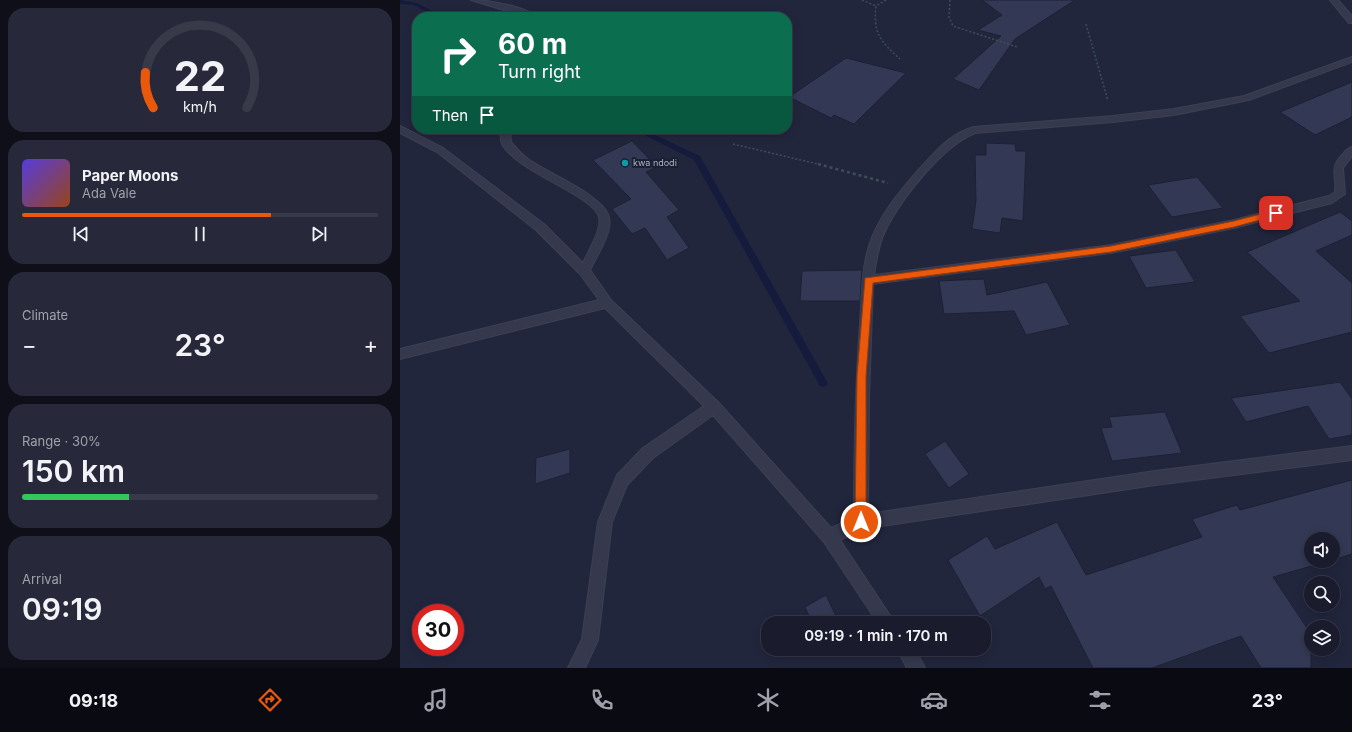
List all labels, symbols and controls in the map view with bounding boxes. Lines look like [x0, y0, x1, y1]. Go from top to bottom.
text: 60 m [498, 27, 567, 61]
icon: right [432, 28, 484, 80]
text: 22 [174, 51, 226, 101]
text: Turn right [498, 61, 581, 82]
text: km/h [183, 98, 217, 115]
icon: arrive [476, 104, 498, 126]
text: Then [432, 106, 468, 125]
place label: kwa ndodi [633, 157, 677, 168]
marker: kwa ndodi [620, 158, 630, 168]
text: Paper Moons [82, 166, 178, 185]
text: Ada Vale [82, 185, 136, 201]
pin [1259, 196, 1293, 230]
icon: arrive [1265, 202, 1287, 224]
icon: previous [70, 223, 92, 245]
icon: pause [189, 223, 211, 245]
icon: next [308, 223, 330, 245]
text: Climate [22, 307, 68, 323]
text: 23° [174, 327, 226, 363]
text: − [22, 332, 37, 358]
text: + [363, 332, 378, 358]
text: Range · 30% [22, 433, 101, 449]
text: 150 km [22, 453, 125, 489]
position arrow [840, 501, 882, 543]
map controls [1304, 532, 1340, 656]
button: sound [1304, 532, 1340, 568]
text: Arrival [22, 571, 62, 587]
button: search [1304, 576, 1340, 612]
text: 09:19 [22, 591, 102, 627]
speed limit sign: 30 [412, 604, 464, 656]
button: layers [1304, 620, 1340, 656]
text: 09:19 · 1 min · 170 m [804, 626, 948, 645]
icon: directions [256, 686, 284, 714]
icon: music [422, 686, 450, 714]
icon: phone [588, 686, 616, 714]
icon: climate [754, 686, 782, 714]
icon: car [920, 686, 948, 714]
icon: filters [1086, 686, 1114, 714]
text: 09:18 [69, 690, 118, 711]
text: 23° [1252, 690, 1283, 711]

